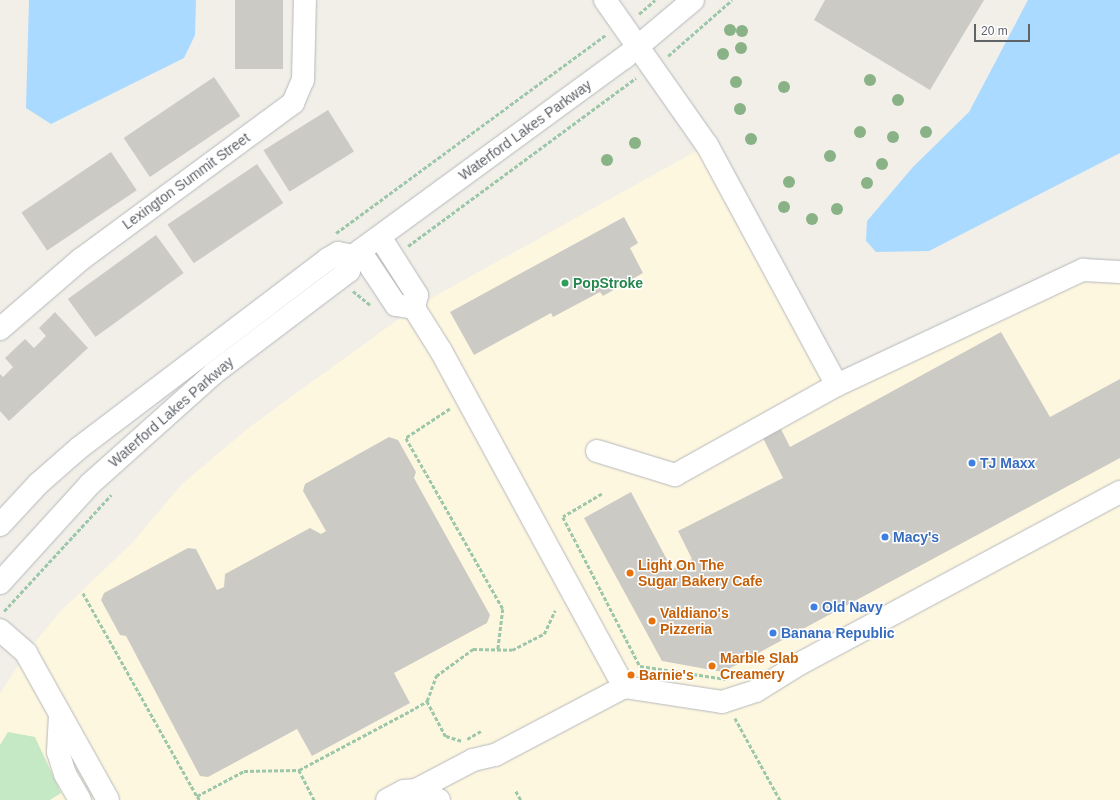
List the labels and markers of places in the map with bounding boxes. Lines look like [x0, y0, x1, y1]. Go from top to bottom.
place label: PopStroke [573, 275, 643, 291]
marker: PopStroke [560, 278, 570, 288]
place label: TJ Maxx [980, 455, 1035, 471]
marker: TJ Maxx [967, 458, 977, 468]
place label: Macy's [893, 529, 939, 545]
marker: Macy's [880, 532, 890, 542]
place label: Light On The Sugar Bakery Cafe [638, 557, 763, 590]
marker: Light On The Sugar Bakery Cafe [625, 568, 635, 578]
place label: Old Navy [822, 599, 883, 615]
marker: Old Navy [809, 602, 819, 612]
place label: Valdiano's Pizzeria [660, 605, 729, 638]
marker: Valdiano's Pizzeria [647, 616, 657, 626]
place label: Banana Republic [781, 625, 895, 641]
marker: Banana Republic [768, 628, 778, 638]
place label: Marble Slab Creamery [720, 650, 799, 682]
marker: Marble Slab Creamery [707, 661, 717, 671]
place label: Barnie's [639, 667, 694, 683]
marker: Barnie's [626, 670, 636, 680]

